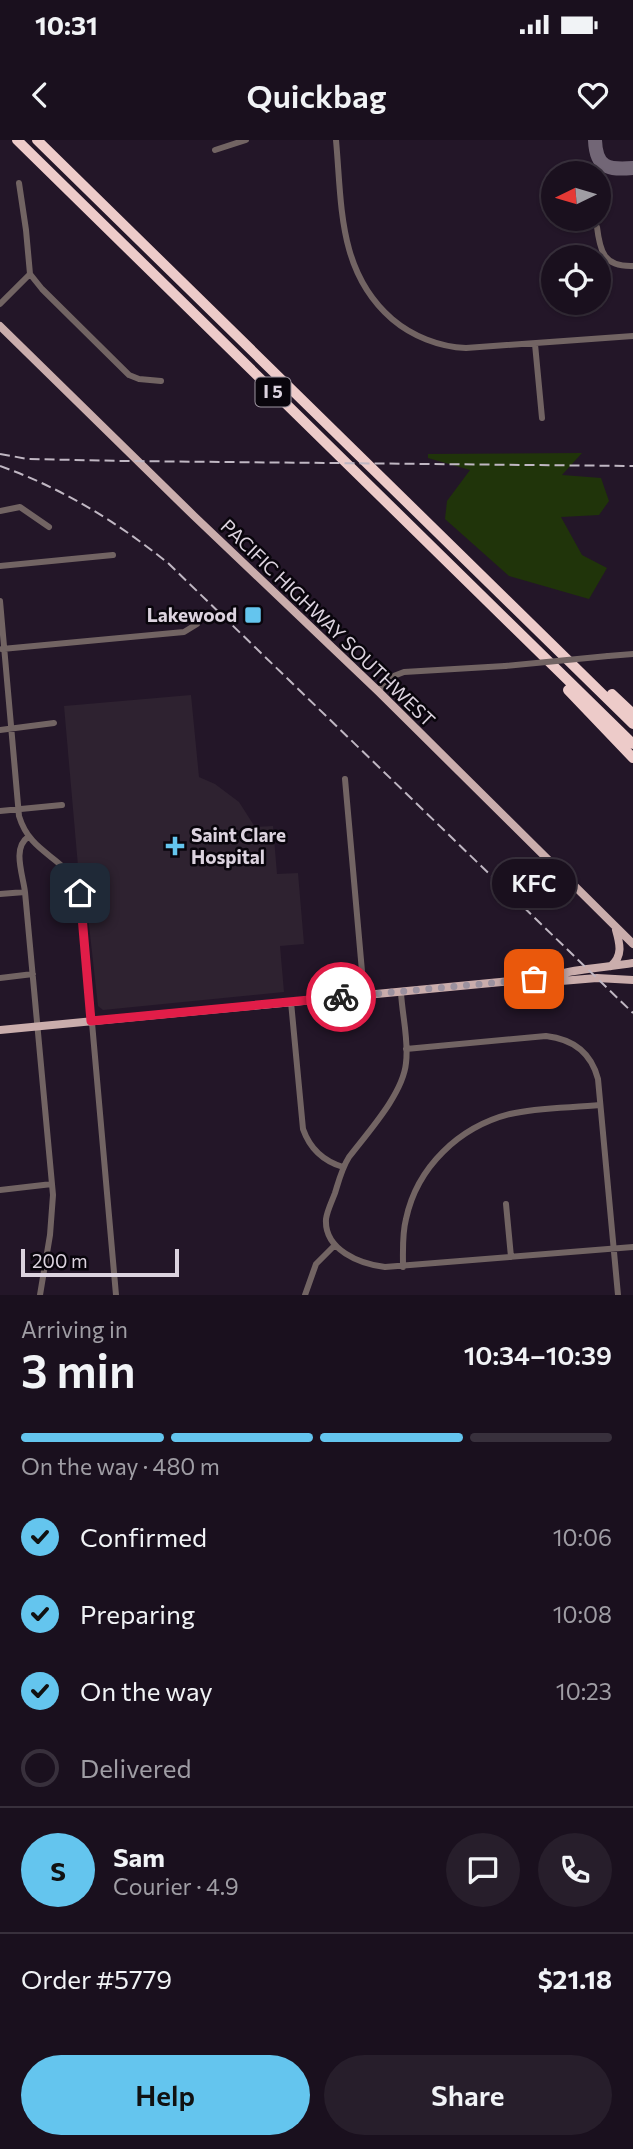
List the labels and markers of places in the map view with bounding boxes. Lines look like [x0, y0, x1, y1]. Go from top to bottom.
place label: Lakewood [147, 603, 237, 626]
marker: Lakewood [243, 605, 263, 625]
place label: Saint Clare Hospital [191, 823, 286, 868]
marker: Saint Clare Hospital [165, 836, 185, 856]
callout: KFC [492, 860, 576, 909]
pin [50, 863, 110, 923]
pin [504, 949, 564, 1009]

